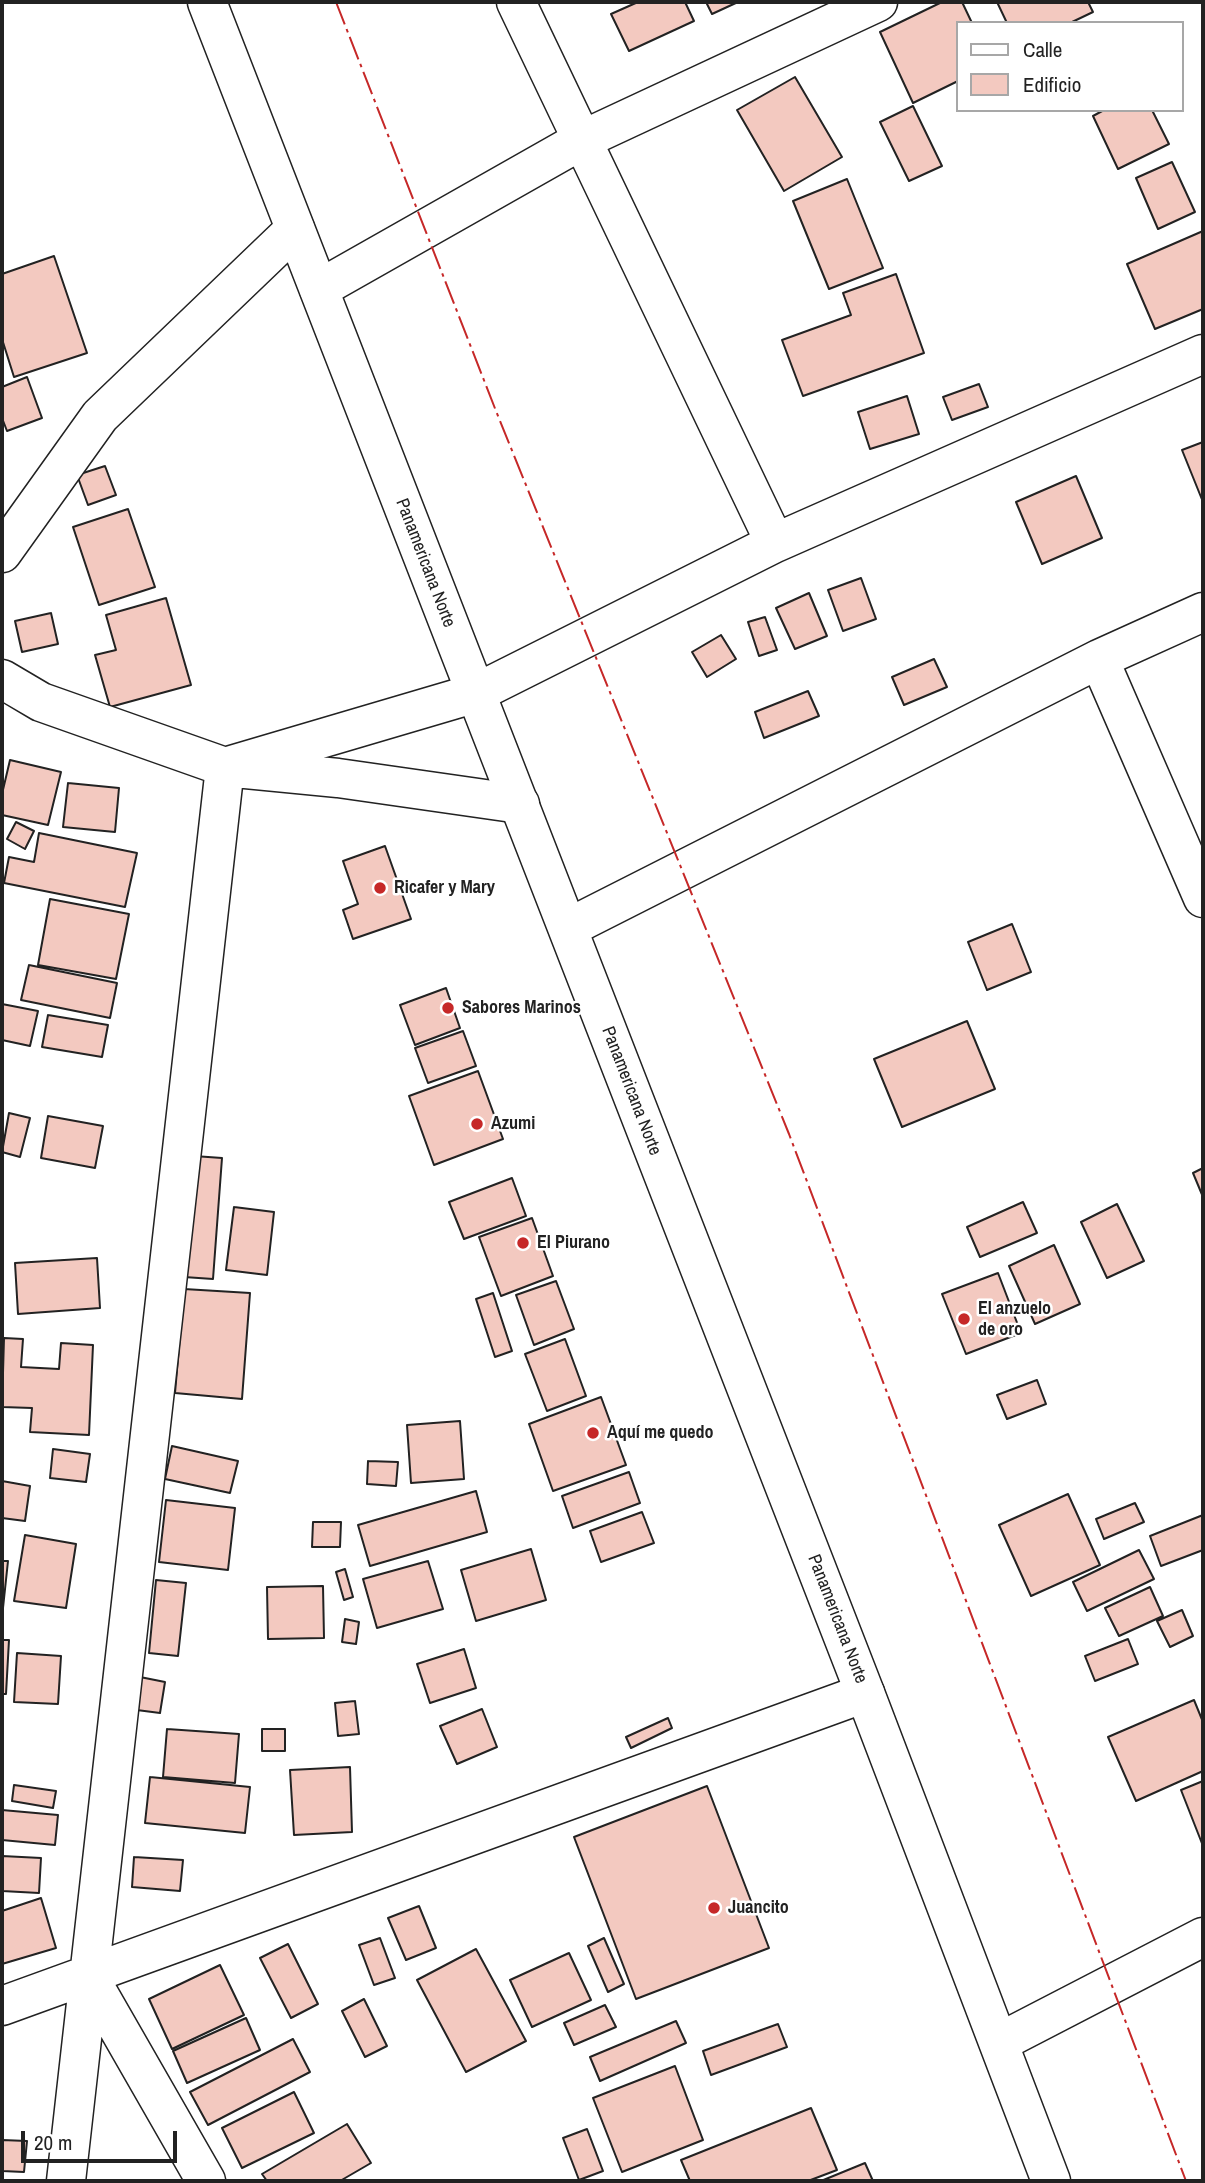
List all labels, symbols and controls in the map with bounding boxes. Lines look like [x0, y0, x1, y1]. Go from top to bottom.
legend [956, 21, 1184, 112]
text: Calle [1023, 35, 1062, 64]
text: Edificio [1023, 70, 1081, 99]
street label: Panamericana Norte [391, 496, 459, 630]
place label: Ricafer y Mary [394, 877, 495, 899]
marker: Ricafer y Mary [372, 880, 388, 896]
place label: Sabores Marinos [462, 997, 581, 1019]
marker: Sabores Marinos [440, 1000, 456, 1016]
street label: Panamericana Norte [597, 1024, 665, 1158]
place label: Azumi [491, 1113, 535, 1135]
marker: Azumi [469, 1116, 485, 1132]
place label: El Piurano [537, 1232, 610, 1254]
marker: El Piurano [515, 1235, 531, 1251]
place label: El anzuelo de oro [978, 1298, 1051, 1340]
marker: El anzuelo de oro [956, 1311, 972, 1327]
place label: Aquí me quedo [607, 1422, 714, 1444]
marker: Aquí me quedo [585, 1425, 601, 1441]
street label: Panamericana Norte [803, 1552, 871, 1686]
place label: Juancito [728, 1897, 789, 1919]
marker: Juancito [706, 1900, 722, 1916]
scale bar [24, 2116, 180, 2160]
text: 20 m [34, 2128, 72, 2157]

